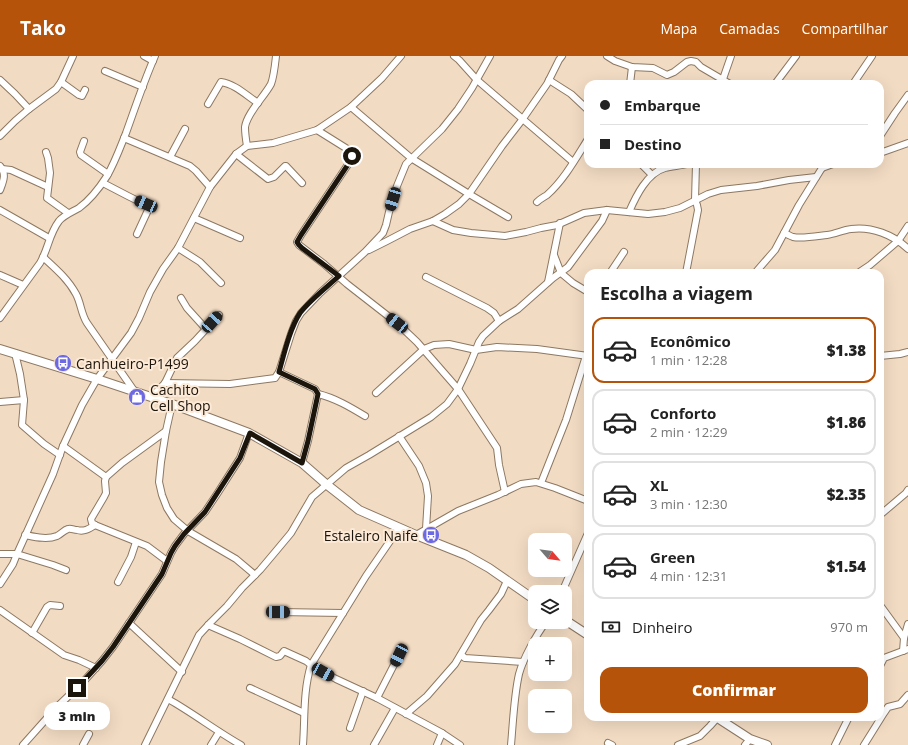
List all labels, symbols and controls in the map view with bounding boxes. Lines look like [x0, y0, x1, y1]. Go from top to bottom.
text: Tako [20, 15, 66, 41]
text: Mapa [661, 19, 697, 38]
text: Camadas [719, 19, 780, 38]
text: Compartilhar [802, 19, 888, 38]
text: Embarque [624, 95, 701, 115]
text: Destino [624, 134, 682, 154]
route start [343, 147, 361, 165]
car [384, 186, 402, 212]
car [133, 194, 159, 214]
text: Escolha a viagem [600, 281, 753, 305]
car [200, 309, 224, 335]
car [384, 311, 410, 335]
text: Econômico [650, 331, 731, 351]
icon: car [602, 332, 638, 368]
text: $1.38 [827, 340, 866, 360]
text: 1 min · 12:28 [650, 351, 727, 369]
bus stop icon: Canhueiro-P1499 [53, 353, 73, 373]
place label: Canhueiro-P1499 [76, 354, 189, 373]
place label: Cachito Cell Shop [150, 380, 211, 415]
shop icon: Cachito Cell Shop [127, 387, 147, 407]
text: Conforto [650, 403, 716, 423]
icon: car [602, 404, 638, 440]
text: $1.86 [827, 412, 866, 432]
text: 2 min · 12:29 [650, 423, 727, 441]
text: XL [650, 475, 668, 495]
icon: car [602, 476, 638, 512]
text: $2.35 [827, 484, 866, 504]
text: 3 min · 12:30 [650, 495, 727, 513]
bus stop icon: Estaleiro Naife [421, 525, 441, 545]
place label: Estaleiro Naife [324, 526, 418, 545]
north arrow [528, 533, 572, 577]
map controls [528, 533, 572, 733]
text: Green [650, 547, 695, 567]
icon: car [602, 548, 638, 584]
text: $1.54 [827, 556, 866, 576]
text: 4 min · 12:31 [650, 567, 727, 585]
button: layers [528, 585, 572, 629]
car [266, 606, 290, 618]
icon: cash [600, 616, 622, 638]
text: Dinheiro [632, 617, 692, 637]
text: 970 m [830, 618, 868, 636]
button: + [528, 637, 572, 681]
car [388, 642, 410, 668]
car [310, 661, 336, 683]
button: Confirmar [600, 667, 868, 713]
route end [68, 679, 86, 697]
button: − [528, 689, 572, 733]
callout: 3 min [44, 702, 110, 730]
text: 3 min [59, 707, 95, 725]

